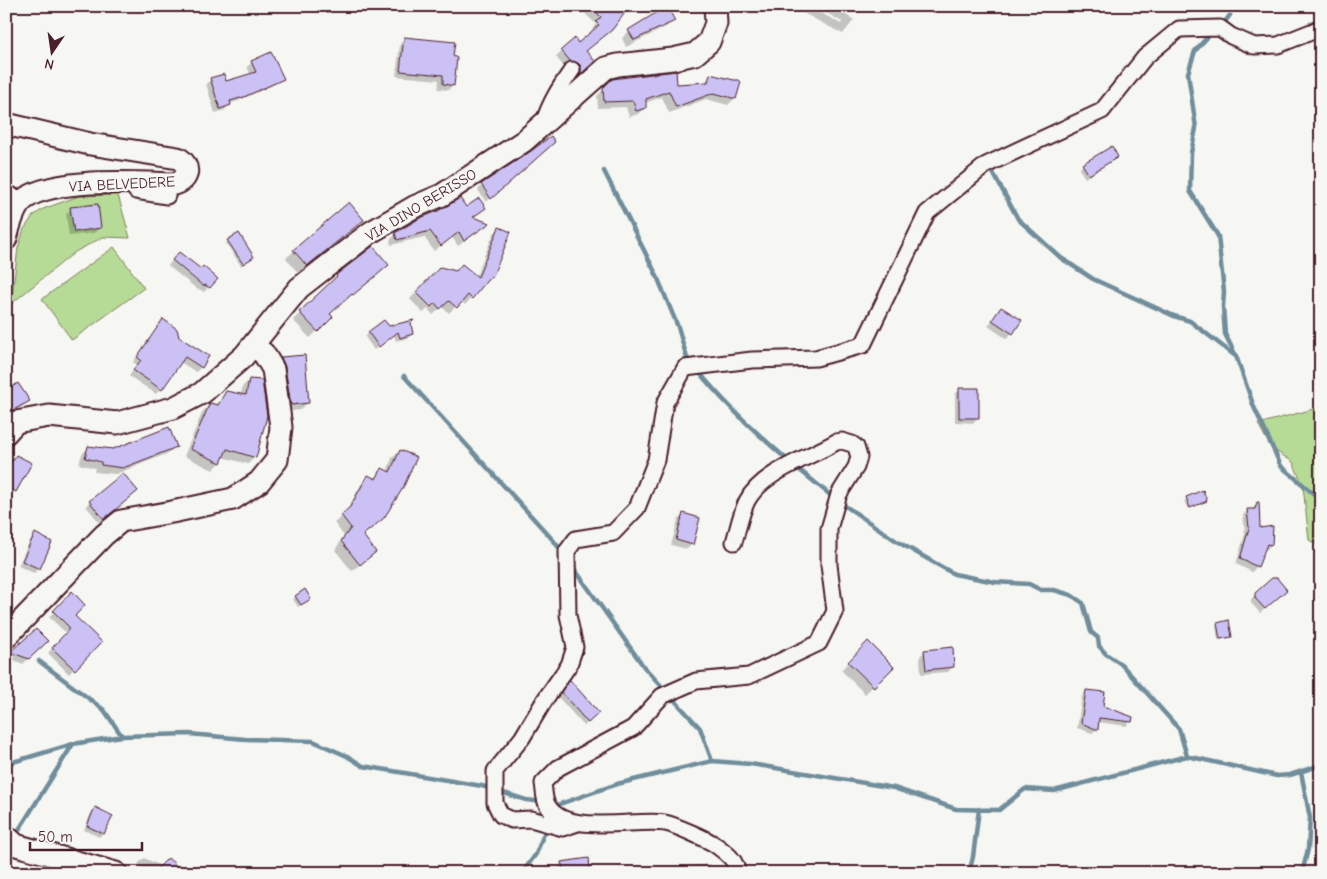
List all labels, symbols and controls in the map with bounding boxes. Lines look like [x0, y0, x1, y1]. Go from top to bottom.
north arrow [28, 28, 78, 78]
text: N [43, 55, 56, 73]
street label: VIA DINO BERISSO [362, 165, 480, 245]
street label: VIA BELVEDERE [69, 172, 175, 196]
scale bar [30, 819, 142, 851]
text: 50 m [38, 828, 73, 846]

